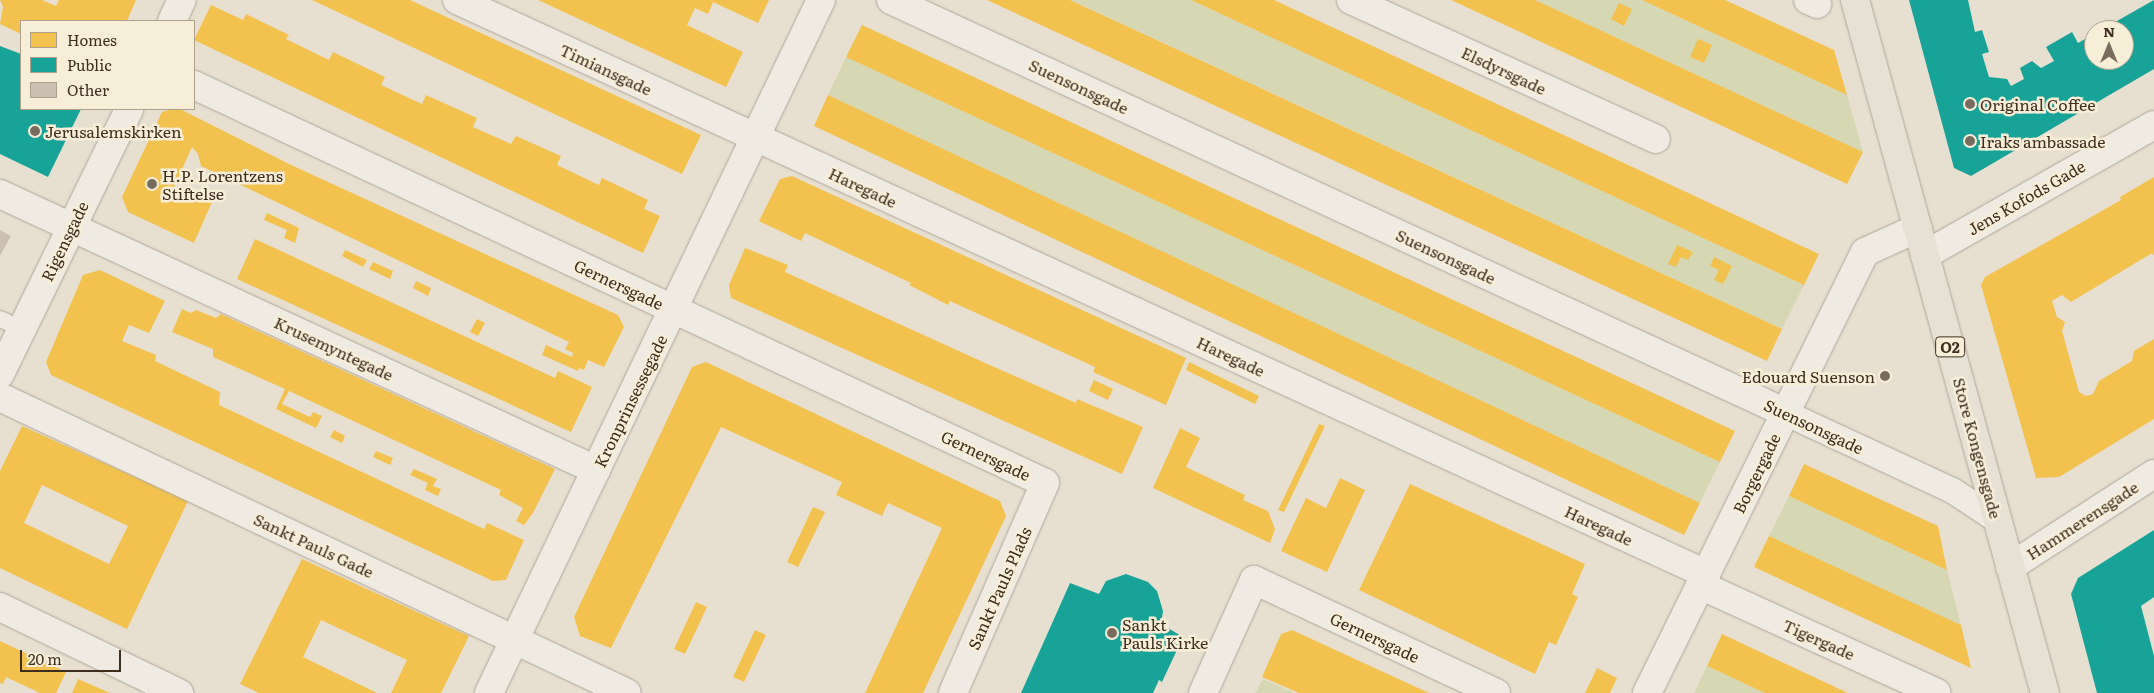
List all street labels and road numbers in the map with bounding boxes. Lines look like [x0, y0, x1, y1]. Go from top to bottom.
street label: Timiansgade [557, 39, 655, 99]
street label: Elsdyrsgade [1459, 42, 1549, 98]
street label: Suensonsgade [1026, 55, 1132, 117]
street label: Jens Kofods Gade [1964, 156, 2088, 238]
street label: Haregade [826, 163, 900, 211]
street label: Rigensgade [36, 198, 92, 284]
street label: Suensonsgade [1393, 225, 1499, 287]
street label: Gernersgade [571, 255, 667, 313]
street label: Krusemyntegade [271, 312, 397, 384]
street label: Kronprinsessegade [589, 331, 671, 471]
street label: Haregade [1194, 332, 1268, 380]
road number: O2 [1935, 334, 1965, 360]
street label: Store Kongensgade [1950, 375, 2006, 521]
street label: Suensonsgade [1761, 395, 1867, 457]
street label: Gernersgade [938, 426, 1034, 484]
street label: Borgergade [1728, 430, 1784, 516]
street label: Hammerensgade [2023, 477, 2141, 563]
street label: Haregade [1562, 501, 1636, 549]
street label: Sankt Pauls Gade [251, 509, 377, 581]
street label: Sankt Pauls Plads [963, 524, 1035, 652]
street label: Gernersgade [1327, 608, 1423, 666]
street label: Tigergade [1780, 615, 1858, 663]

